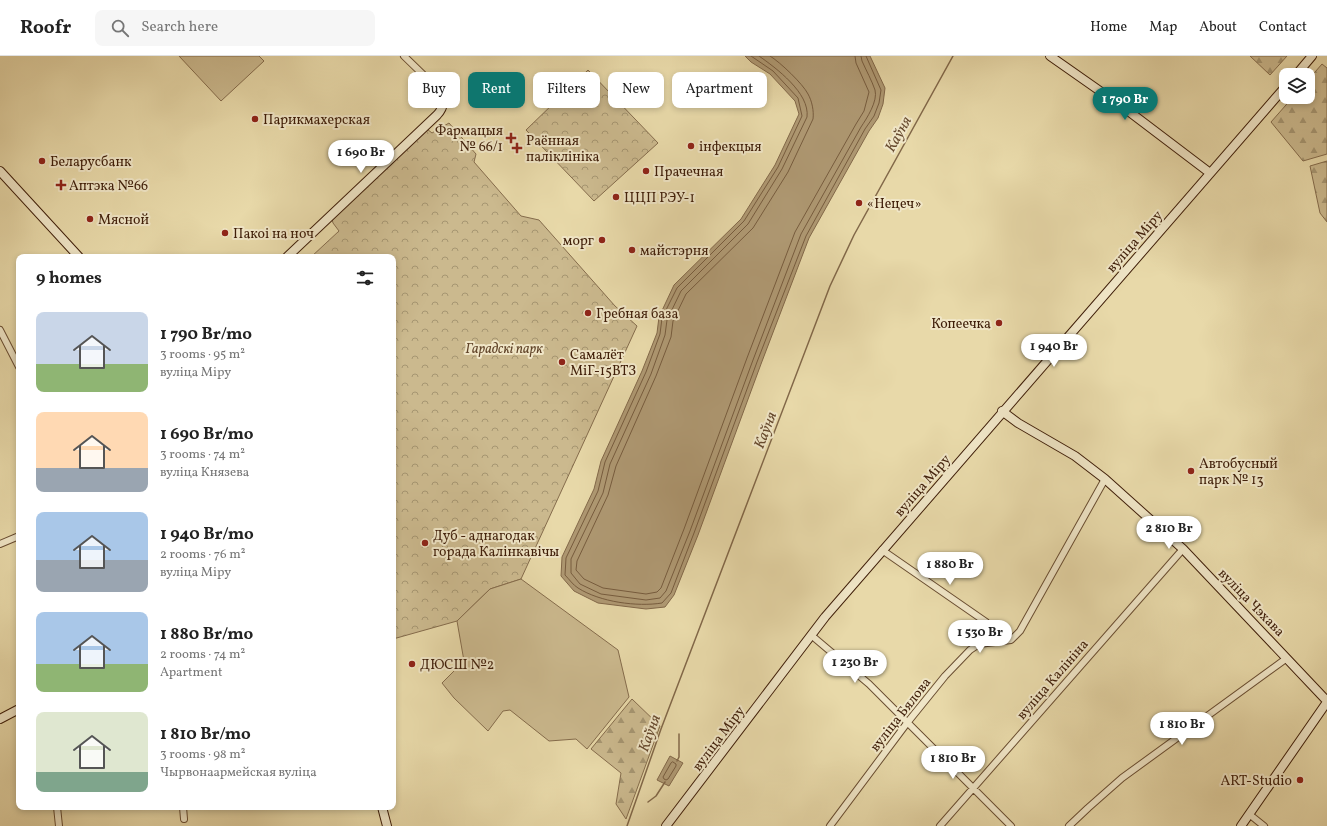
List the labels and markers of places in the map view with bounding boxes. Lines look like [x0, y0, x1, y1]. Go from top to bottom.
pin: 1 790 Br [1084, 87, 1166, 121]
place label: Парикмахерская [263, 111, 370, 130]
marker: Парикмахерская [250, 114, 260, 124]
place label: Фармацыя № 66/1 [435, 122, 503, 157]
place label: Раённая паліклініка [526, 132, 599, 167]
marker: Фармацыя № 66/1 [506, 133, 516, 143]
place label: інфекцыя [699, 138, 762, 157]
pin: 1 690 Br [320, 140, 402, 174]
marker: інфекцыя [686, 141, 696, 151]
marker: Раённая паліклініка [511, 142, 523, 154]
place label: Беларусбанк [50, 153, 132, 172]
marker: Беларусбанк [37, 156, 47, 166]
place label: Прачечная [654, 163, 723, 182]
marker: Прачечная [641, 166, 651, 176]
place label: Аптэка №66 [69, 177, 148, 196]
marker: Аптэка №66 [56, 180, 66, 190]
place label: ЦЦП РЭУ-1 [624, 189, 695, 208]
marker: ЦЦП РЭУ-1 [611, 192, 621, 202]
place label: «Нецеч» [867, 195, 921, 214]
marker: «Нецеч» [854, 198, 864, 208]
place label: Мясной [98, 211, 150, 230]
marker: Мясной [85, 214, 95, 224]
place label: Пакоі на ноч [233, 225, 314, 244]
marker: Пакоі на ноч [220, 228, 230, 238]
place label: морг [563, 232, 594, 251]
marker: морг [597, 235, 607, 245]
place label: майстэрня [640, 242, 709, 261]
marker: майстэрня [627, 245, 637, 255]
place label: Гребная база [596, 305, 678, 324]
marker: Гребная база [583, 308, 593, 318]
place label: Копеечка [931, 315, 991, 334]
marker: Копеечка [994, 318, 1004, 328]
pin: 1 940 Br [1013, 334, 1095, 368]
place label: Самалёт МіГ-15ВТЗ [570, 346, 636, 381]
marker: Самалёт МіГ-15ВТЗ [557, 357, 567, 367]
place label: Автобусный парк № 13 [1199, 455, 1278, 490]
marker: Автобусный парк № 13 [1186, 466, 1196, 476]
pin: 2 810 Br [1128, 516, 1210, 550]
place label: Дуб - аднагодак горада Калінкавічы [433, 527, 559, 562]
marker: Дуб - аднагодак горада Калінкавічы [420, 538, 430, 548]
pin: 1 880 Br [909, 552, 991, 586]
pin: 1 530 Br [939, 620, 1021, 654]
pin: 1 230 Br [814, 650, 896, 684]
place label: ДЮСШ №2 [420, 656, 494, 675]
marker: ДЮСШ №2 [407, 659, 417, 669]
pin: 1 810 Br [1141, 712, 1223, 746]
pin: 1 810 Br [912, 746, 994, 780]
place label: ART-Studio [1221, 772, 1292, 791]
marker: ART-Studio [1295, 775, 1305, 785]

